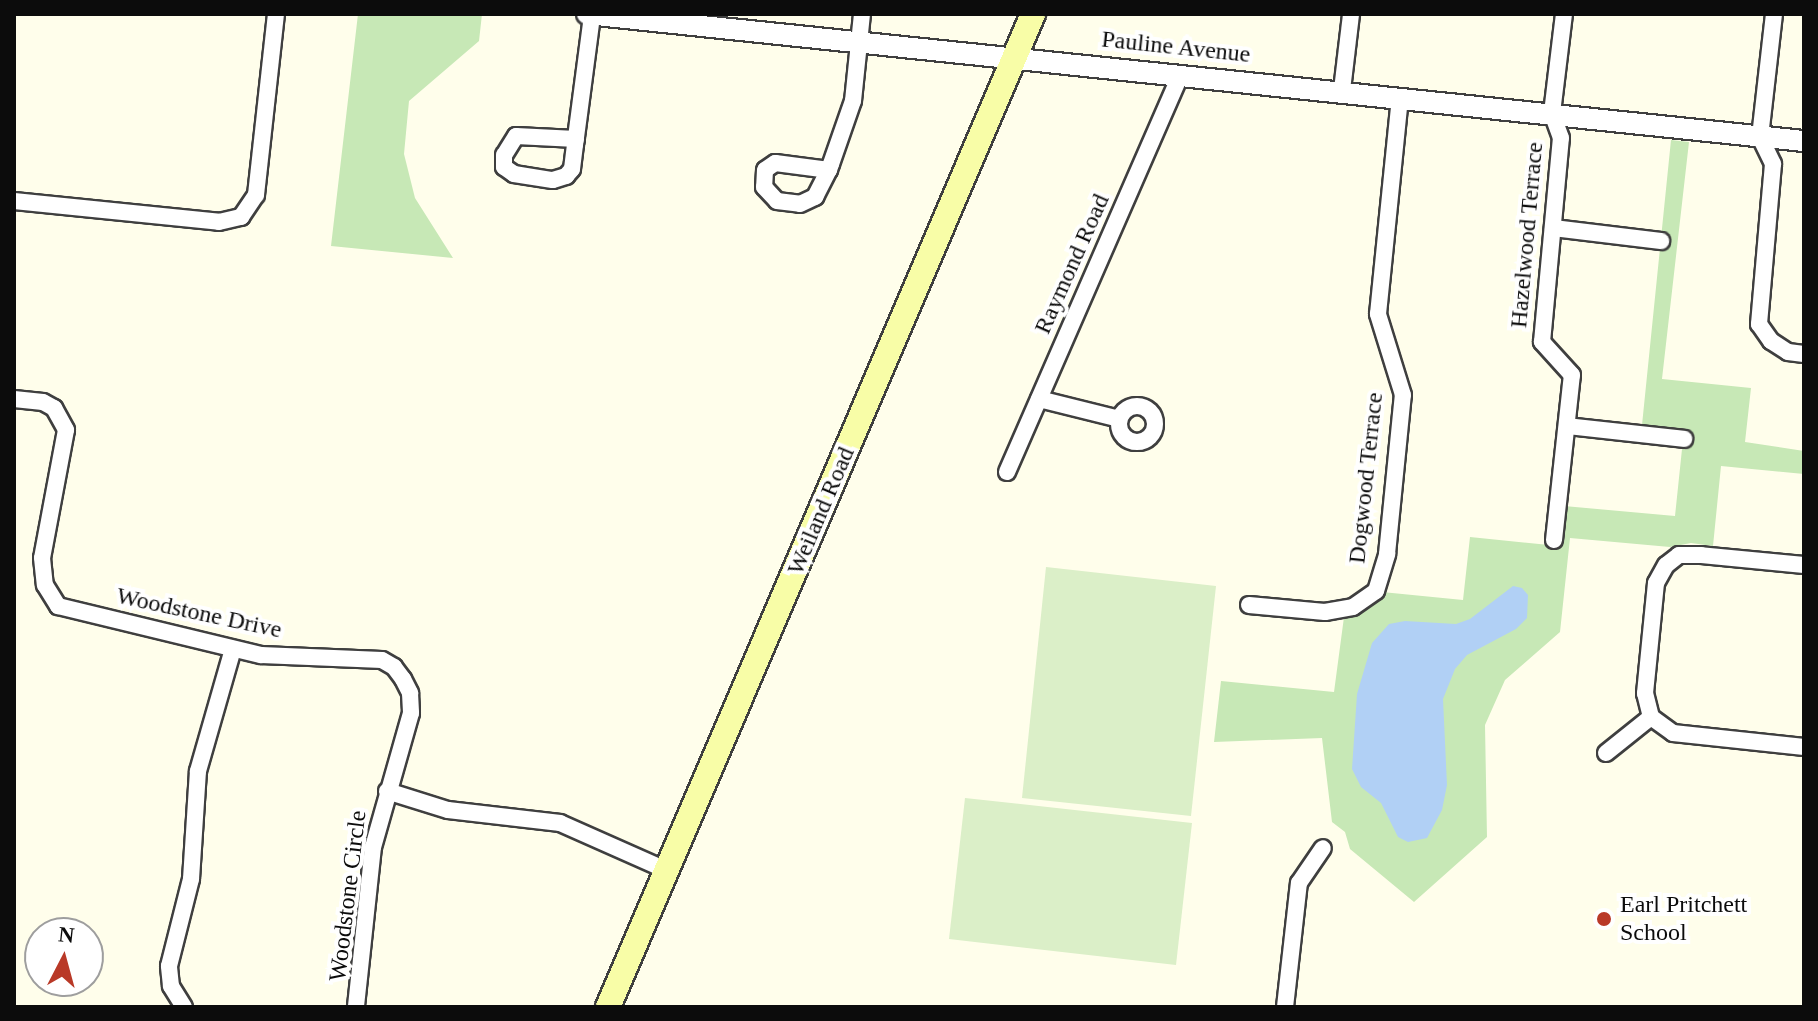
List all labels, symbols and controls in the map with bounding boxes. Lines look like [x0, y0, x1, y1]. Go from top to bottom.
street label: Pauline Avenue [1099, 25, 1253, 69]
street label: Hazelwood Terrace [1505, 141, 1549, 329]
street label: Raymond Road [1028, 190, 1116, 338]
street label: Dogwood Terrace [1343, 391, 1389, 565]
street label: Weiland Road [781, 443, 861, 579]
street label: Woodstone Drive [114, 581, 284, 645]
street label: Woodstone Circle [323, 809, 373, 983]
place label: Earl Pritchett School [1620, 891, 1747, 947]
marker: Earl Pritchett School [1595, 910, 1613, 928]
north arrow [24, 917, 104, 997]
text: N [57, 921, 76, 948]

